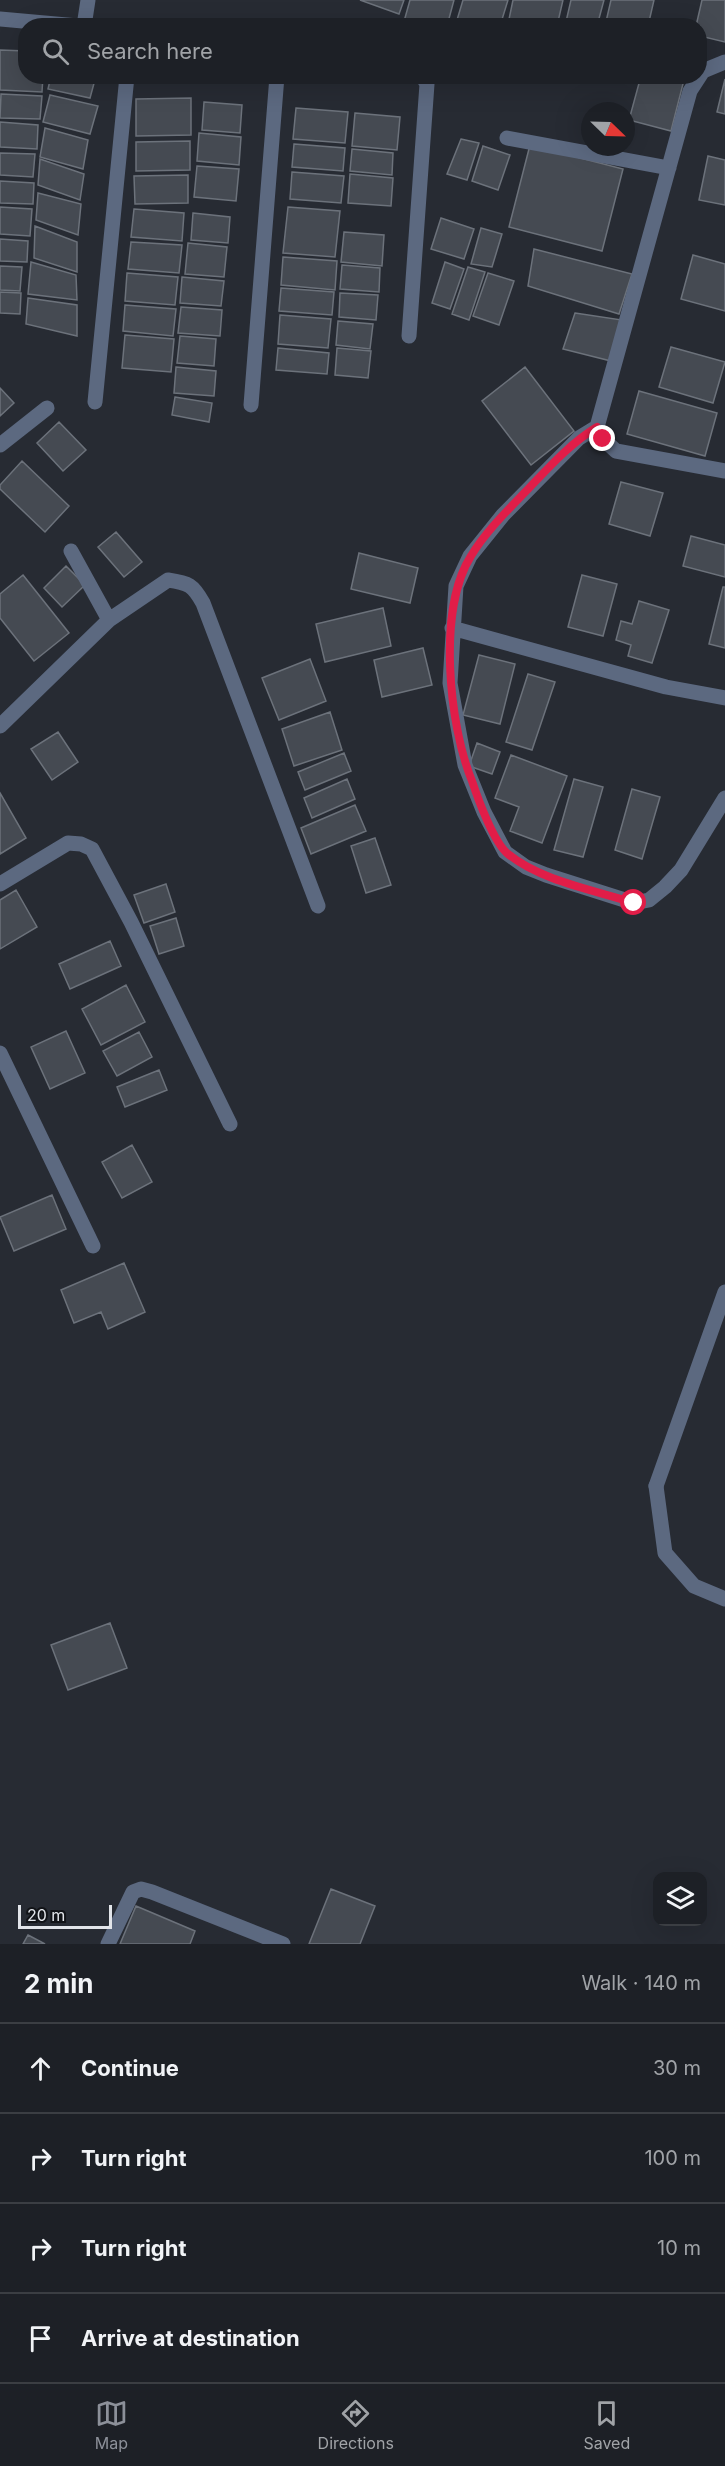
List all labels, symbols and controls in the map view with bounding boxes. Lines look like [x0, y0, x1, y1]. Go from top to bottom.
search box [18, 18, 707, 84]
icon: search [39, 35, 72, 68]
text: Search here [87, 38, 213, 64]
north arrow [581, 102, 635, 156]
route end [589, 425, 615, 451]
route start [620, 889, 646, 915]
map controls [653, 1872, 707, 1926]
button: layers [653, 1872, 707, 1926]
scale bar [18, 1902, 112, 1930]
text: 20 m [27, 1905, 65, 1925]
text: 2 min [24, 1968, 94, 1999]
text: Walk · 140 m [581, 1971, 701, 1995]
icon: ahead [24, 2052, 57, 2085]
text: Continue [81, 2055, 179, 2081]
text: 30 m [653, 2056, 701, 2080]
icon: right [24, 2142, 57, 2175]
text: Turn right [81, 2145, 187, 2171]
text: 100 m [644, 2146, 701, 2170]
icon: right [24, 2232, 57, 2265]
text: Turn right [81, 2235, 187, 2261]
text: 10 m [657, 2236, 701, 2260]
icon: arrive [24, 2322, 57, 2355]
text: Arrive at destination [81, 2325, 300, 2351]
tab: Map [95, 2397, 128, 2453]
tab: Directions [318, 2397, 394, 2453]
tab: Saved [583, 2397, 630, 2453]

